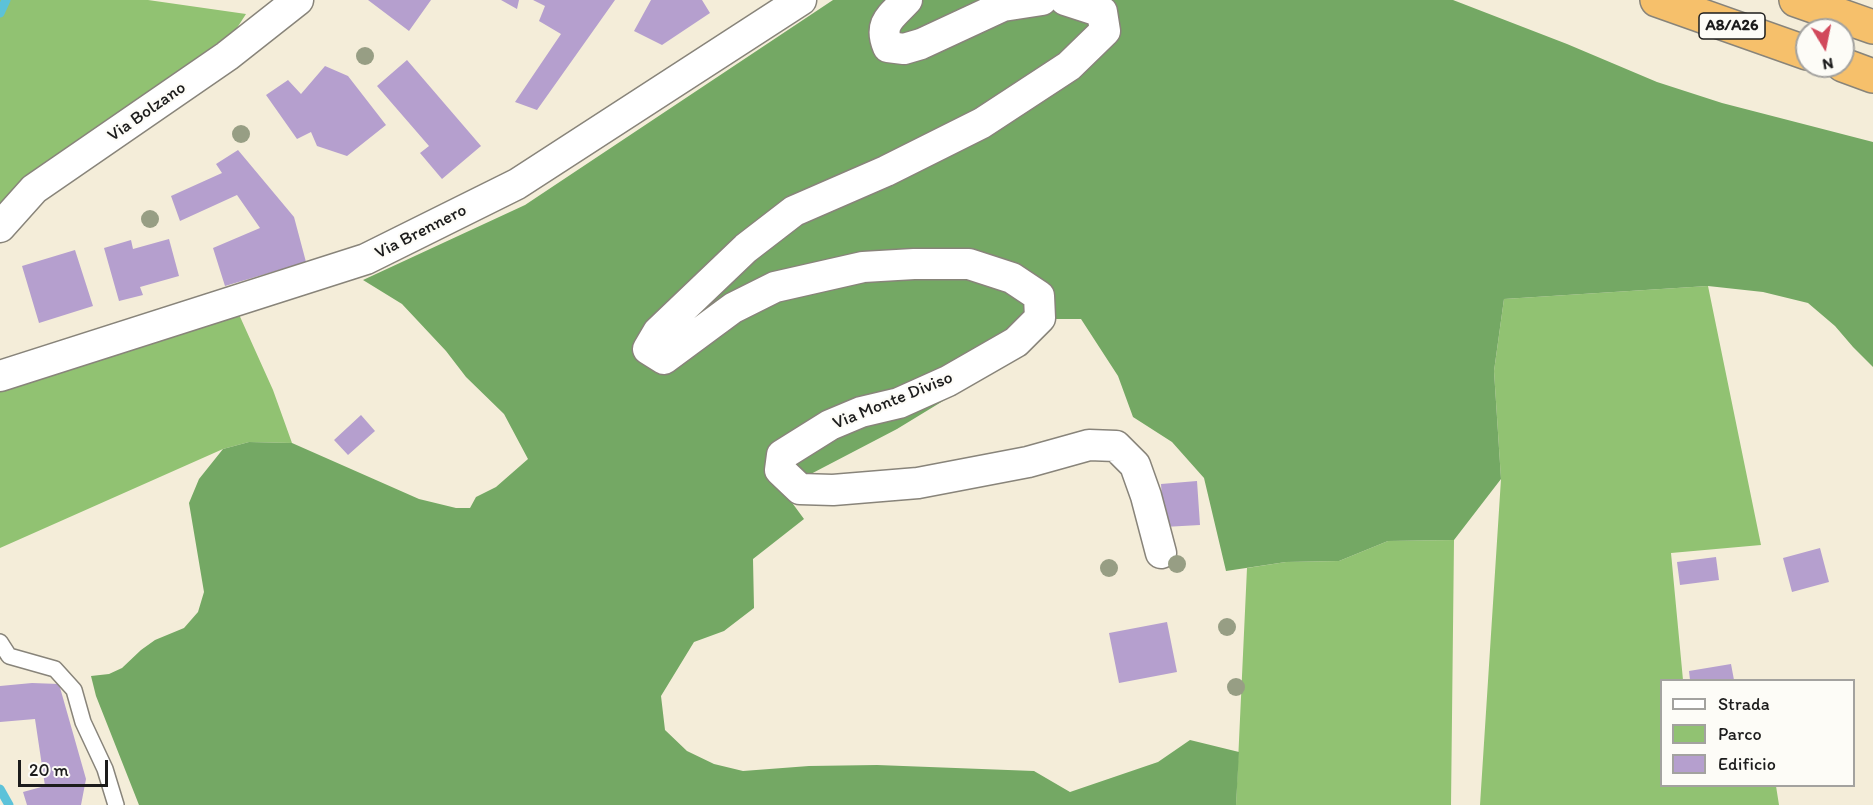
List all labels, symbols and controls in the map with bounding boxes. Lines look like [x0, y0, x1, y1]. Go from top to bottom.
road number: A8/A26 [1699, 13, 1765, 39]
north arrow [1795, 18, 1855, 78]
text: N [1821, 54, 1835, 75]
street label: Via Bolzano [104, 77, 190, 147]
street label: Via Brennero [371, 200, 471, 264]
street label: Via Monte Diviso [830, 367, 956, 435]
legend [1660, 679, 1855, 787]
text: Strada [1718, 693, 1770, 715]
text: Parco [1718, 723, 1762, 745]
scale bar [21, 748, 111, 786]
text: Edificio [1718, 753, 1776, 775]
text: 20 m [29, 759, 69, 781]

